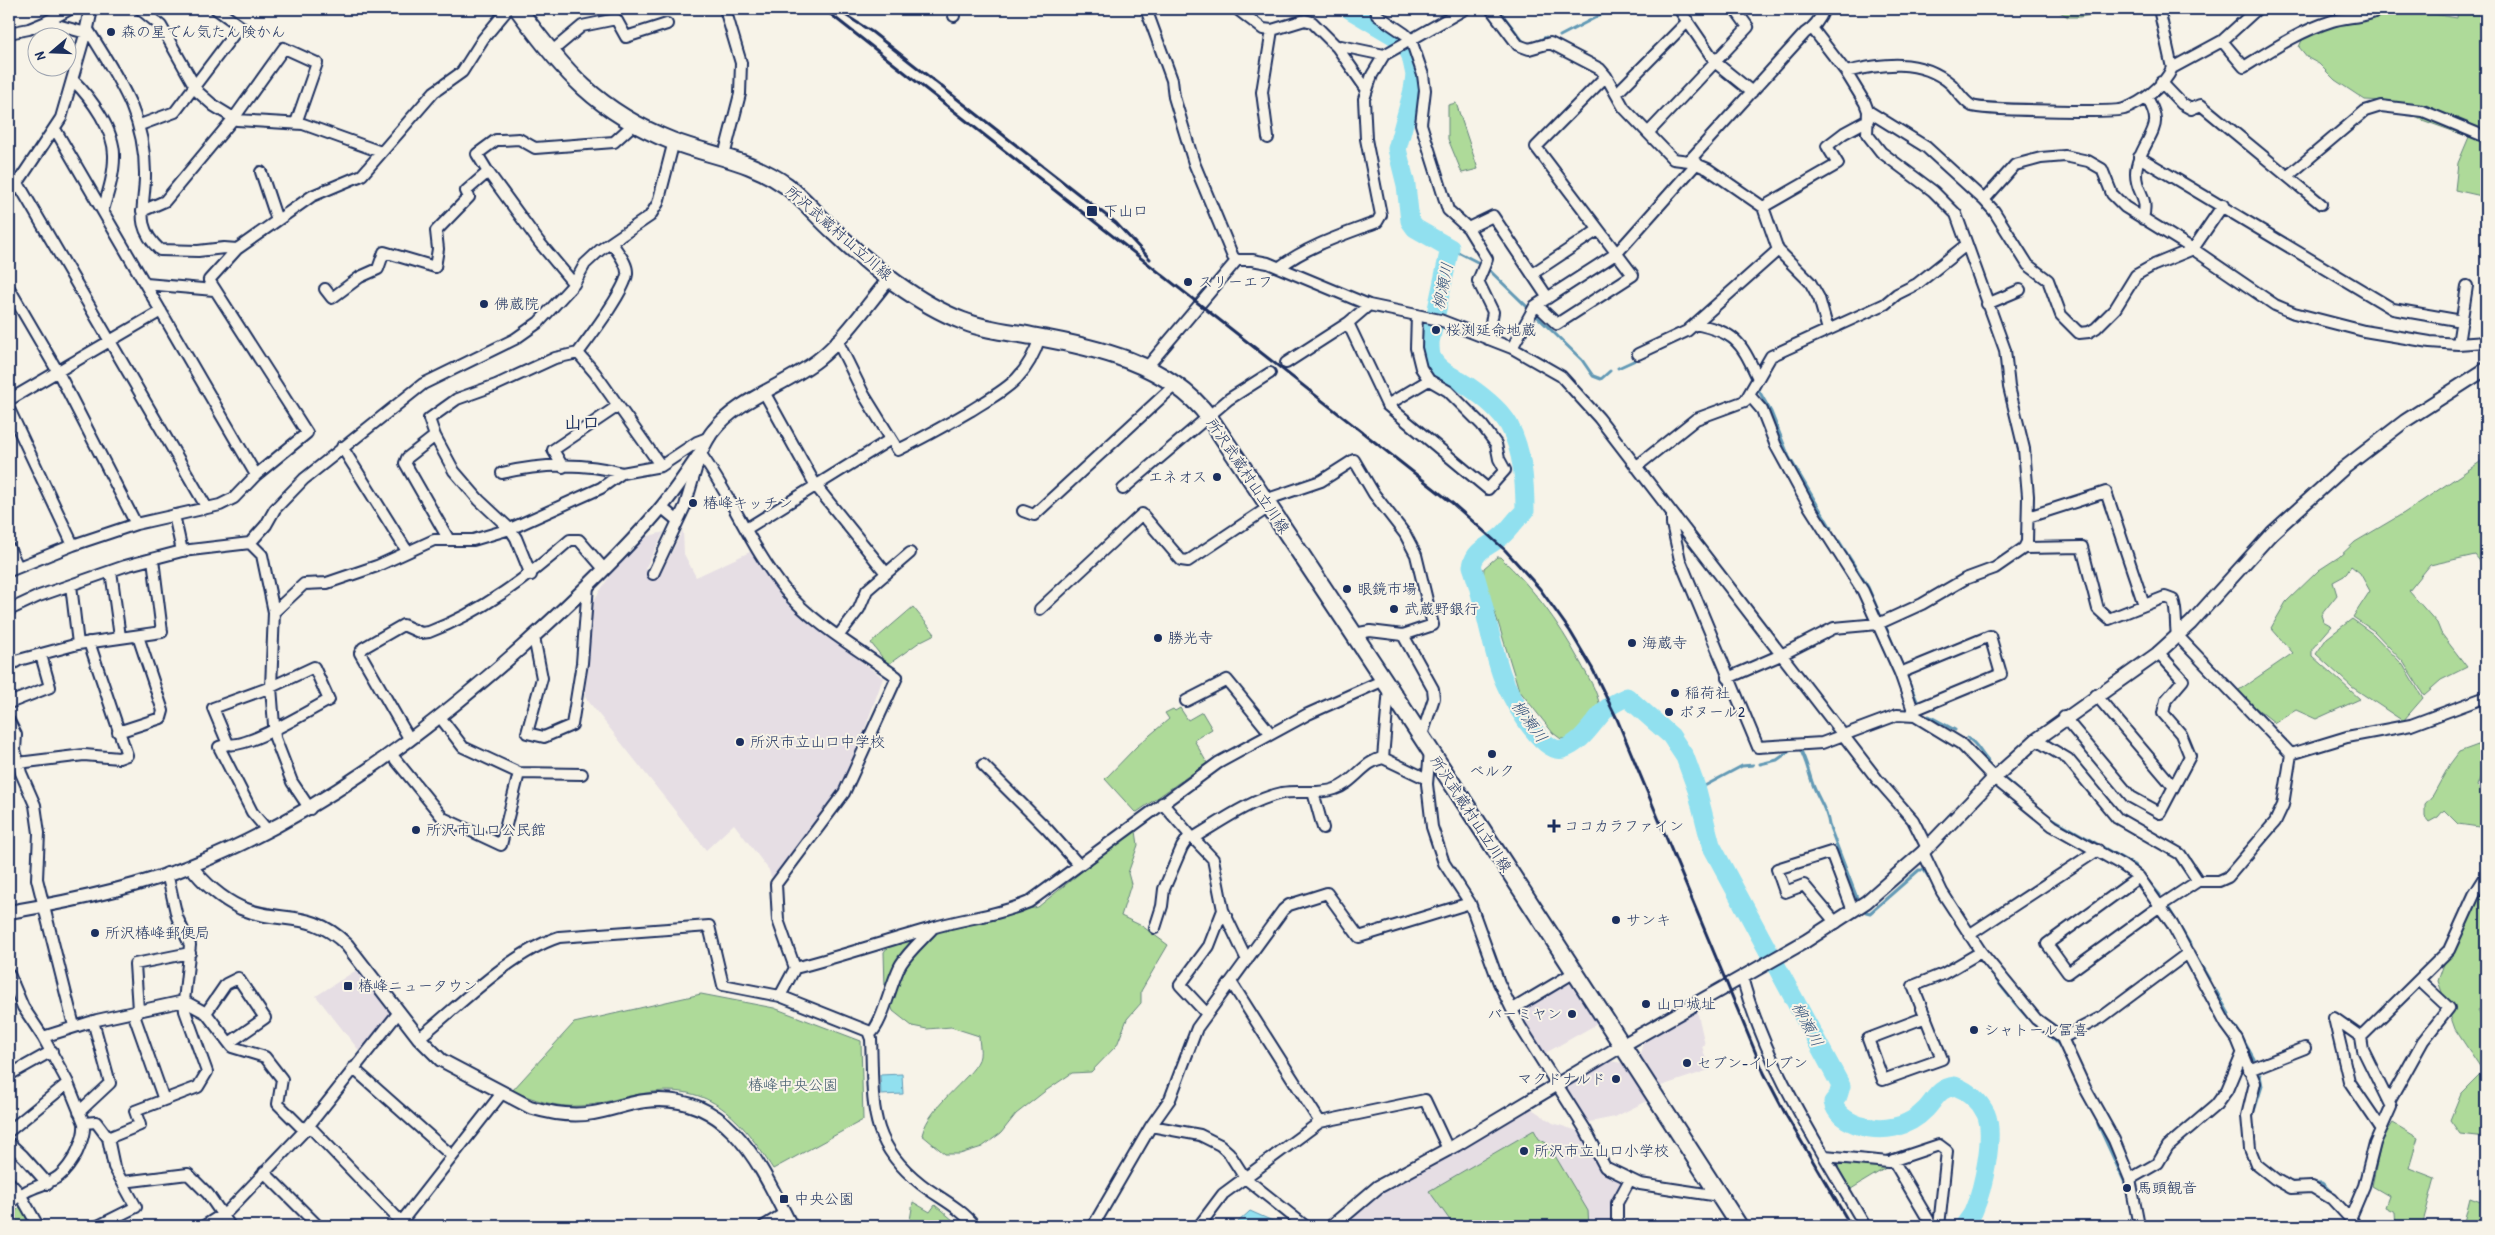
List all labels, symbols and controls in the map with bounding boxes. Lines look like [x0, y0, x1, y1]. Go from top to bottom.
place label: 森の星でん気たん険かん [121, 21, 286, 42]
marker: 森の星でん気たん険かん [105, 26, 117, 38]
north arrow [28, 28, 78, 78]
text: N [29, 49, 49, 63]
street label: 所沢武蔵村山立川線 [781, 180, 897, 285]
place label: 下山口 [1103, 200, 1148, 221]
marker: 下山口 [1085, 204, 1099, 218]
water label: 柳瀬川 [1426, 260, 1458, 312]
place label: スリーエフ [1198, 271, 1273, 292]
marker: スリーエフ [1182, 276, 1194, 288]
place label: 佛蔵院 [494, 293, 539, 314]
marker: 佛蔵院 [478, 298, 490, 310]
place label: 桜渕延命地蔵 [1446, 319, 1536, 340]
marker: 桜渕延命地蔵 [1430, 324, 1442, 336]
district label: 山口 [564, 410, 600, 435]
street label: 所沢武蔵村山立川線 [1202, 414, 1295, 538]
place label: エネオス [1148, 466, 1207, 487]
marker: エネオス [1211, 471, 1223, 483]
place label: 椿峰キッチン [703, 492, 793, 513]
marker: 椿峰キッチン [687, 497, 699, 509]
place label: 眼鏡市場 [1357, 578, 1417, 599]
marker: 眼鏡市場 [1341, 583, 1353, 595]
place label: 武蔵野銀行 [1404, 598, 1479, 619]
marker: 武蔵野銀行 [1388, 603, 1400, 615]
place label: 勝光寺 [1168, 627, 1213, 648]
marker: 勝光寺 [1152, 632, 1164, 644]
place label: 海蔵寺 [1642, 632, 1687, 653]
marker: 海蔵寺 [1626, 637, 1638, 649]
place label: 稲荷社 [1685, 682, 1730, 703]
marker: 稲荷社 [1669, 687, 1681, 699]
water label: 柳瀬川 [1507, 695, 1553, 747]
place label: ボヌール2 [1679, 701, 1745, 722]
marker: ボヌール2 [1663, 706, 1675, 718]
place label: 所沢市立山口中学校 [750, 731, 885, 752]
marker: 所沢市立山口中学校 [734, 736, 746, 748]
marker: ベルク [1486, 748, 1498, 760]
street label: 所沢武蔵村山立川線 [1426, 751, 1517, 876]
place label: ベルク [1469, 760, 1515, 781]
place label: ココカラファイン [1564, 815, 1684, 836]
place label: 所沢市山口公民館 [426, 819, 546, 840]
marker: ココカラファイン [1548, 820, 1560, 832]
marker: 所沢市山口公民館 [410, 824, 422, 836]
place label: サンキ [1626, 909, 1671, 930]
marker: サンキ [1610, 914, 1622, 926]
place label: 所沢椿峰郵便局 [105, 922, 210, 943]
marker: 所沢椿峰郵便局 [89, 927, 101, 939]
place label: 椿峰ニュータウン [358, 975, 478, 996]
marker: 椿峰ニュータウン [342, 980, 354, 992]
place label: 山口城址 [1656, 993, 1716, 1014]
marker: 山口城址 [1640, 998, 1652, 1010]
water label: 柳瀬川 [1787, 998, 1829, 1050]
place label: バーミヤン [1487, 1003, 1562, 1024]
marker: バーミヤン [1566, 1008, 1578, 1020]
place label: シャトール冨喜 [1984, 1019, 2088, 1040]
marker: シャトール冨喜 [1968, 1024, 1980, 1036]
place label: セブン-イレブン [1697, 1052, 1808, 1073]
marker: セブン-イレブン [1681, 1057, 1693, 1069]
place label: マクドナルド [1517, 1068, 1606, 1089]
marker: マクドナルド [1610, 1073, 1622, 1085]
park label: 椿峰中央公園 [748, 1074, 838, 1095]
place label: 所沢市立山口小学校 [1534, 1140, 1669, 1161]
marker: 所沢市立山口小学校 [1518, 1145, 1530, 1157]
place label: 馬頭観音 [2137, 1177, 2197, 1198]
marker: 馬頭観音 [2121, 1182, 2133, 1194]
place label: 中央公園 [794, 1188, 854, 1209]
marker: 中央公園 [778, 1193, 790, 1205]

